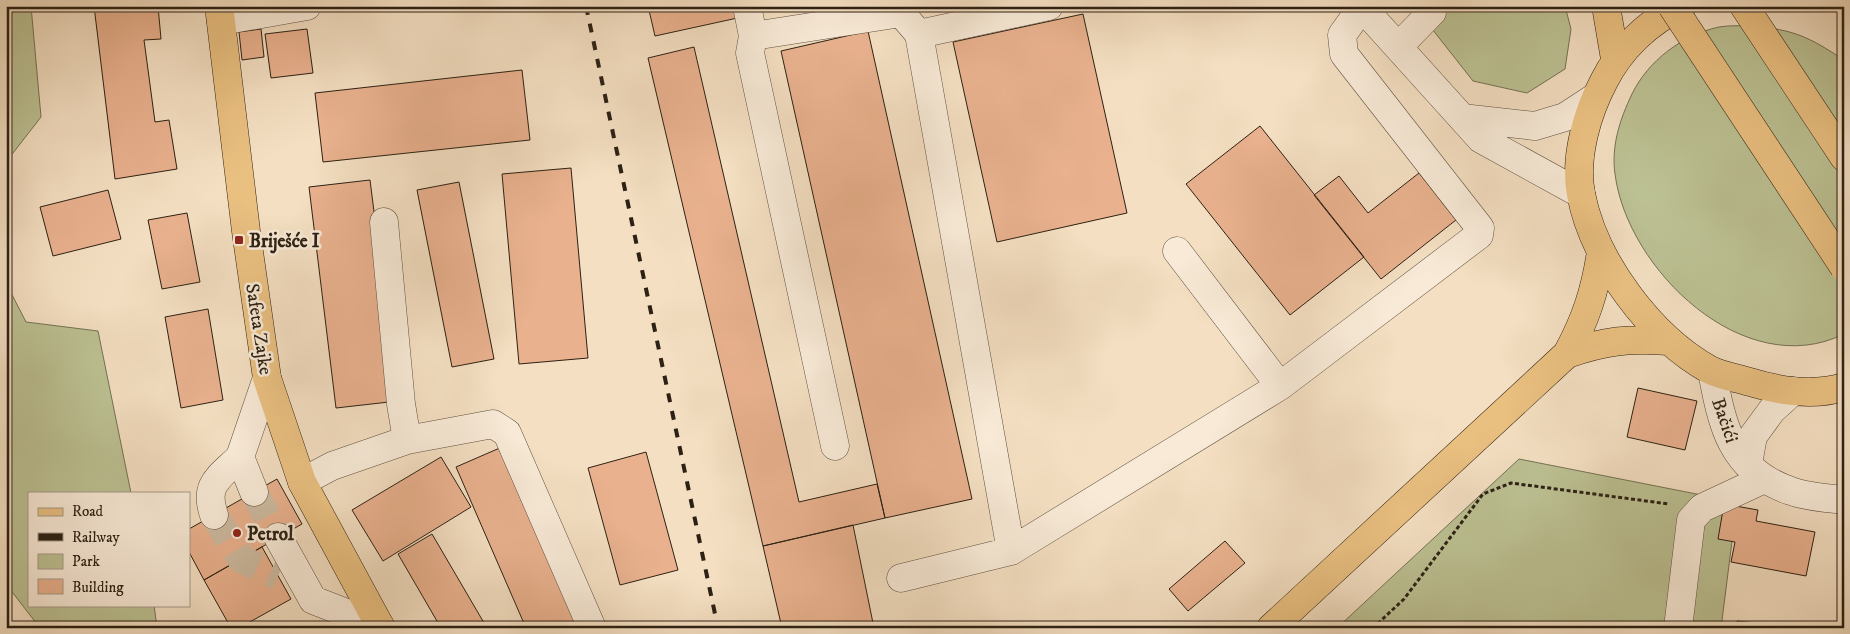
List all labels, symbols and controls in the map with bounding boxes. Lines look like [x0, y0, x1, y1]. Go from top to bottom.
place label: Briješće I [249, 230, 320, 254]
marker: Briješće I [233, 234, 245, 246]
street label: Safeta Zajke [240, 282, 277, 377]
street label: Bačići [1706, 395, 1743, 446]
legend [28, 492, 190, 606]
text: Road [72, 502, 104, 521]
place label: Petrol [247, 523, 294, 546]
marker: Petrol [231, 527, 243, 539]
text: Railway [72, 528, 120, 547]
text: Park [72, 552, 101, 571]
text: Building [72, 578, 124, 597]

